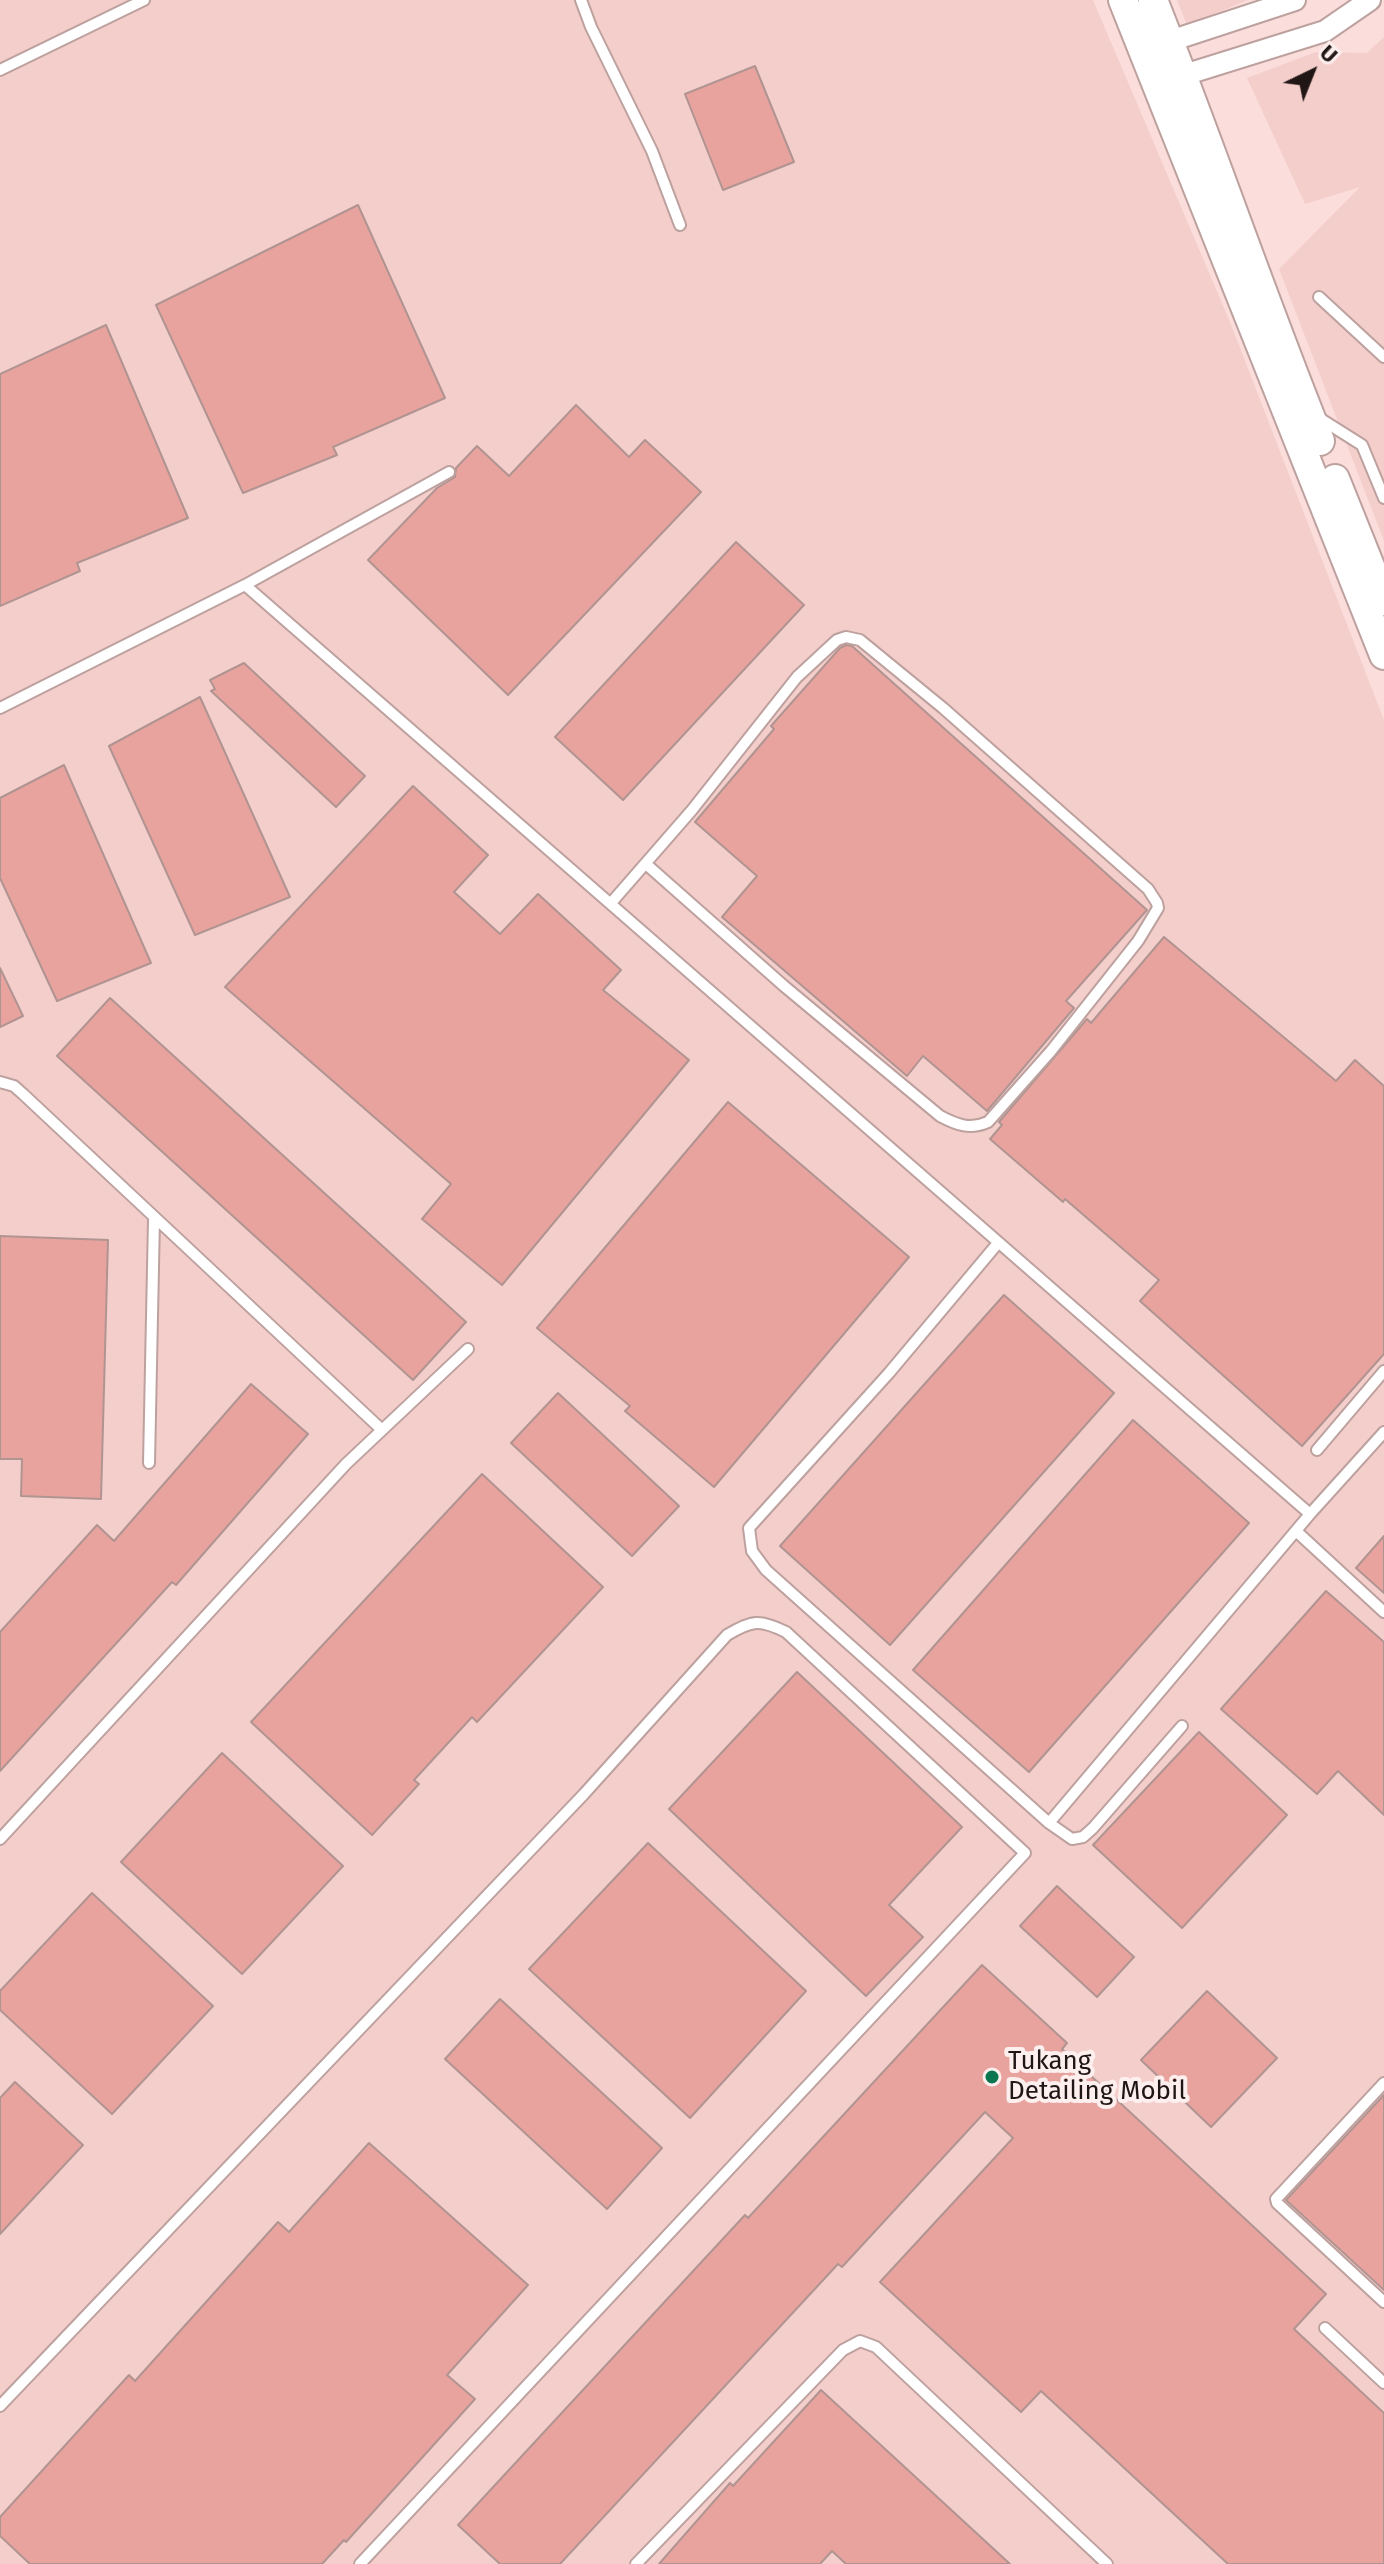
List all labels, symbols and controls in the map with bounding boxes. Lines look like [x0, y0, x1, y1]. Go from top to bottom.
north arrow [1272, 32, 1352, 112]
text: U [1314, 39, 1343, 69]
place label: Tukang Detailing Mobil [1008, 2046, 1186, 2108]
marker: Tukang Detailing Mobil [983, 2068, 1001, 2086]

